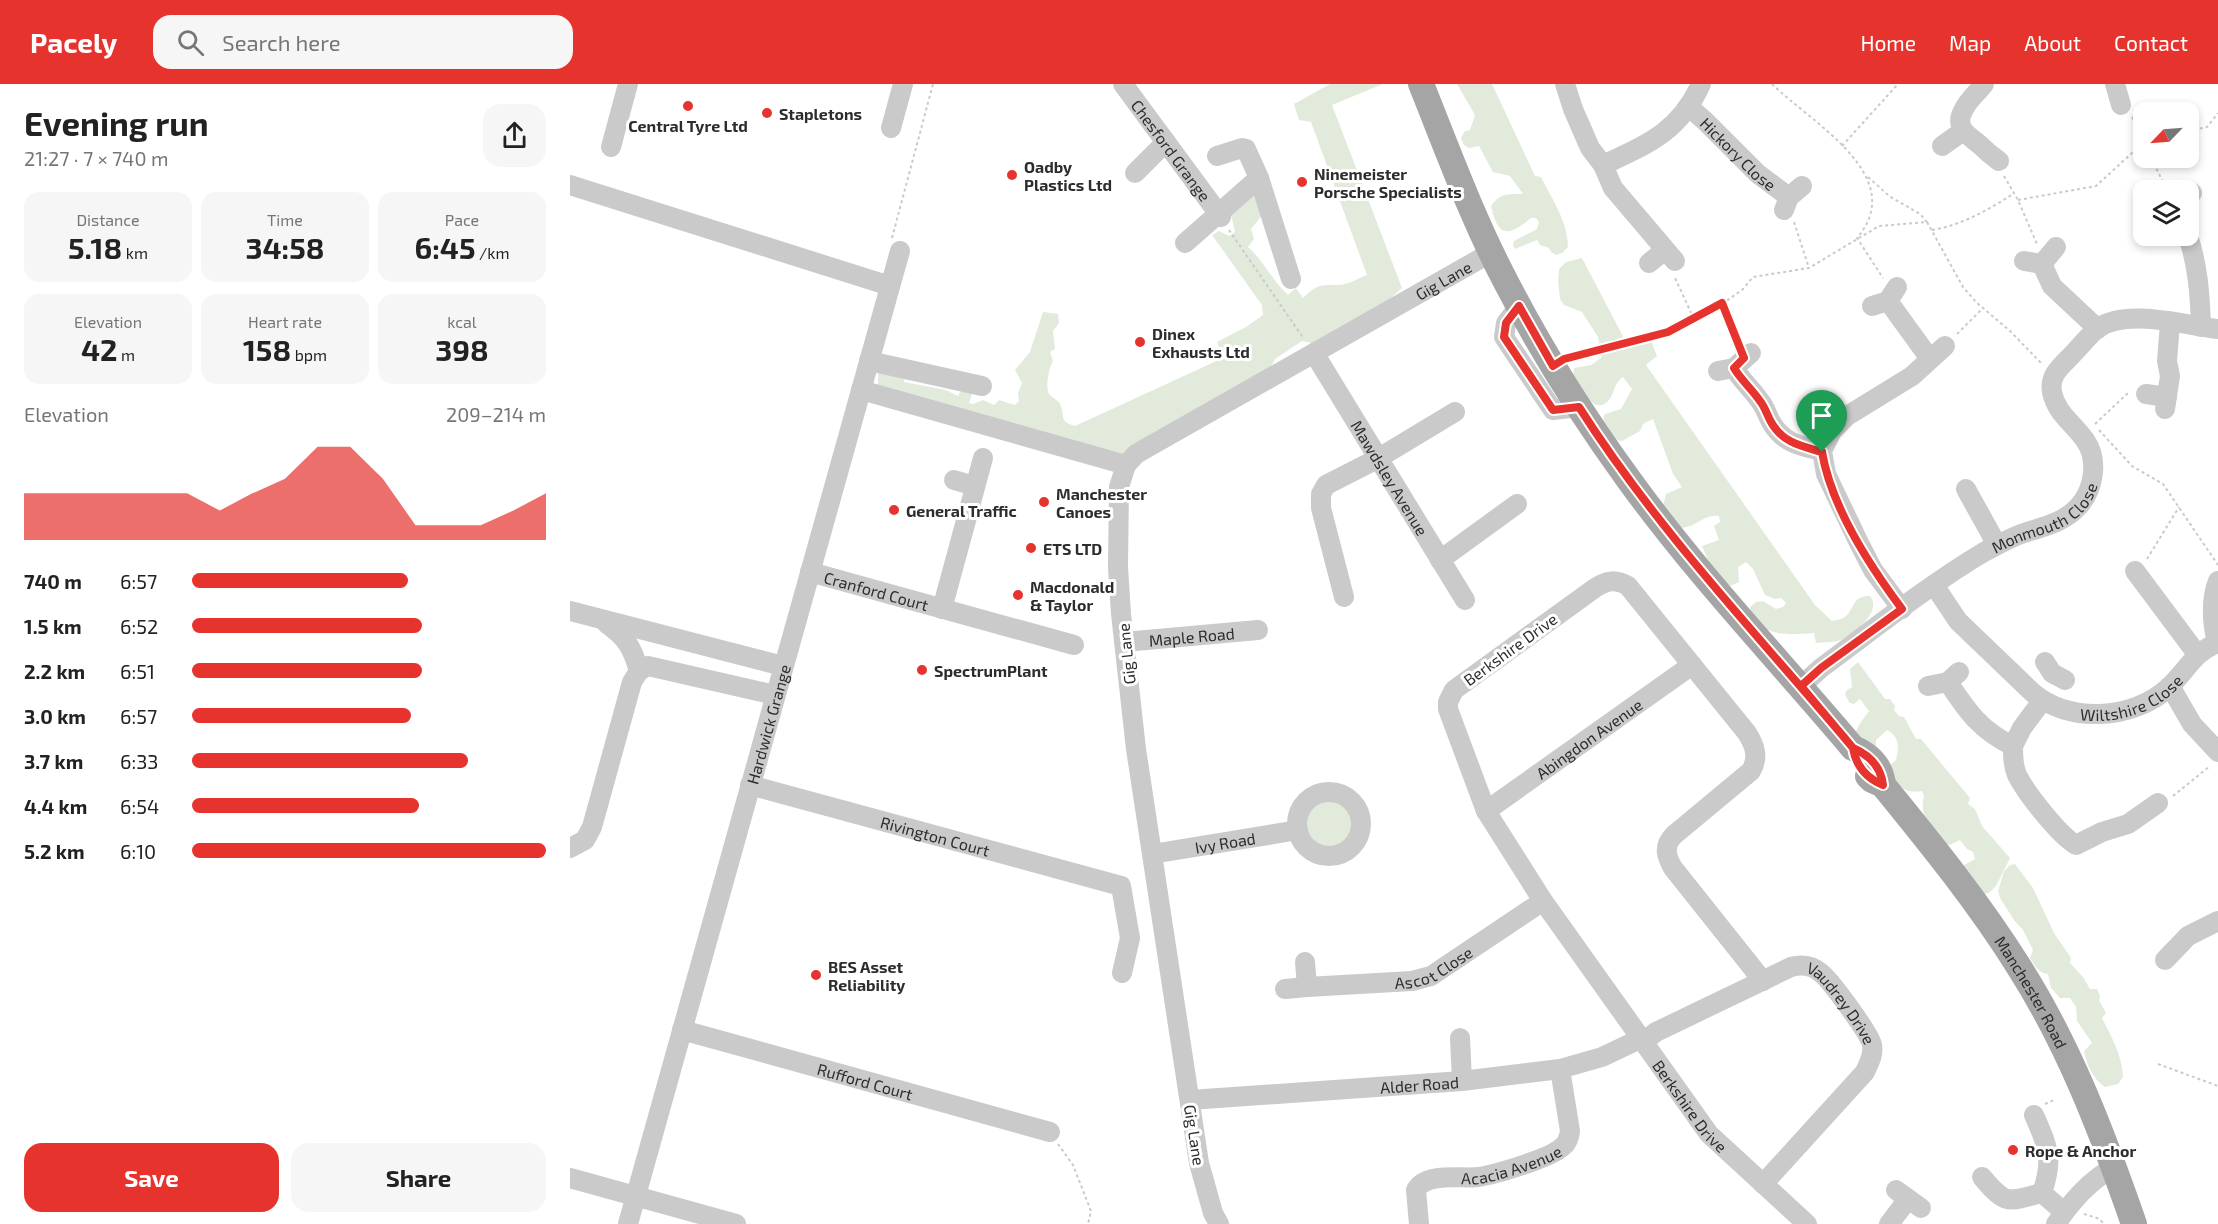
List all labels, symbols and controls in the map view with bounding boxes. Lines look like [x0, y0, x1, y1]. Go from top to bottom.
search box [153, 15, 573, 69]
text: Pacely [30, 25, 117, 59]
icon: search [174, 26, 207, 59]
text: Search here [222, 29, 341, 55]
text: Home [1860, 30, 1916, 55]
text: Map [1949, 30, 1991, 55]
text: About [2024, 30, 2081, 55]
text: Contact [2114, 30, 2188, 55]
street label: Chesford Grange [1128, 96, 1215, 204]
marker: Central Tyre Ltd [681, 99, 695, 113]
north arrow [2133, 102, 2199, 168]
map controls [2133, 102, 2199, 246]
text: Evening run [24, 103, 209, 143]
button: share [483, 104, 546, 167]
place label: Stapletons [779, 104, 862, 123]
marker: Stapletons [760, 106, 774, 120]
street label: Hickory Close [1697, 113, 1780, 194]
place label: Central Tyre Ltd [628, 116, 748, 136]
text: 21:27 · 7 × 740 m [24, 146, 168, 170]
place label: Oadby Plastics Ltd [1024, 157, 1112, 194]
place label: Ninemeister Porsche Specialists [1314, 164, 1462, 201]
marker: Oadby Plastics Ltd [1005, 168, 1019, 182]
marker: Ninemeister Porsche Specialists [1295, 175, 1309, 189]
button: layers [2133, 180, 2199, 246]
text: Distance [76, 210, 140, 229]
text: Time [267, 210, 303, 229]
text: Pace [445, 210, 479, 229]
text: 5.18 [68, 229, 122, 265]
text: 34:58 [245, 229, 325, 265]
text: 6:45 [414, 229, 476, 265]
text: km [122, 243, 148, 262]
text: /km [476, 243, 510, 262]
street label: Gig Lane [1412, 256, 1474, 303]
text: Elevation [74, 312, 142, 331]
text: Heart rate [248, 312, 322, 331]
text: kcal [447, 312, 477, 331]
place label: Dinex Exhausts Ltd [1152, 324, 1250, 361]
text: 42 [81, 331, 117, 367]
text: 158 [243, 331, 291, 367]
text: 398 [435, 331, 489, 367]
marker: Dinex Exhausts Ltd [1133, 335, 1147, 349]
text: m [117, 345, 135, 364]
text: bpm [291, 345, 327, 364]
pin [1796, 390, 1847, 452]
icon: arrive [1805, 399, 1838, 432]
text: Elevation [24, 402, 109, 426]
text: 209–214 m [446, 402, 546, 426]
street label: Mawdsley Avenue [1348, 416, 1433, 539]
street label: Monmouth Close [1988, 480, 2100, 556]
place label: Manchester Canoes [1056, 484, 1147, 521]
marker: Manchester Canoes [1037, 495, 1051, 509]
place label: General Traffic [906, 501, 1017, 520]
marker: General Traffic [887, 503, 901, 517]
place label: ETS LTD [1043, 539, 1102, 558]
marker: ETS LTD [1024, 541, 1038, 555]
street label: Cranford Court [822, 567, 931, 614]
text: 740 m [24, 569, 82, 593]
text: 6:57 [120, 569, 157, 593]
place label: Macdonald & Taylor [1030, 577, 1114, 615]
marker: Macdonald & Taylor [1011, 588, 1025, 602]
street label: Berkshire Drive [1460, 609, 1560, 689]
text: 1.5 km [24, 614, 82, 638]
text: 6:52 [120, 614, 158, 638]
street label: Gig Lane [1113, 622, 1139, 686]
street label: Maple Road [1148, 623, 1235, 649]
text: 2.2 km [24, 659, 85, 683]
text: 6:51 [120, 659, 155, 683]
place label: SpectrumPlant [934, 661, 1048, 680]
street label: Hardwick Grange [742, 662, 794, 786]
marker: SpectrumPlant [915, 663, 929, 677]
street label: Wiltshire Close [2080, 670, 2186, 724]
street label: Abingdon Avenue [1532, 694, 1646, 782]
text: 3.0 km [24, 704, 86, 728]
text: 6:57 [120, 704, 157, 728]
text: 3.7 km [24, 749, 83, 773]
text: 6:33 [120, 749, 158, 773]
text: 4.4 km [24, 794, 87, 818]
text: 6:54 [120, 794, 159, 818]
street label: Rivington Court [878, 811, 992, 859]
street label: Ivy Road [1193, 828, 1257, 856]
text: 5.2 km [24, 839, 85, 863]
text: 6:10 [120, 839, 156, 863]
street label: Manchester Road [1992, 932, 2072, 1051]
street label: Ascot Close [1394, 942, 1476, 991]
place label: BES Asset Reliability [828, 957, 905, 995]
street label: Vaudrey Drive [1805, 957, 1880, 1047]
marker: BES Asset Reliability [809, 968, 823, 982]
street label: Berkshire Drive [1649, 1056, 1731, 1156]
street label: Rufford Court [815, 1058, 915, 1103]
street label: Alder Road [1379, 1072, 1460, 1096]
street label: Gig Lane [1181, 1103, 1209, 1167]
street label: Acacia Avenue [1461, 1141, 1565, 1187]
place label: Rope & Anchor [2025, 1141, 2136, 1160]
button: Save [24, 1143, 279, 1212]
button: Share [291, 1143, 546, 1212]
marker: Rope & Anchor [2006, 1143, 2020, 1157]

